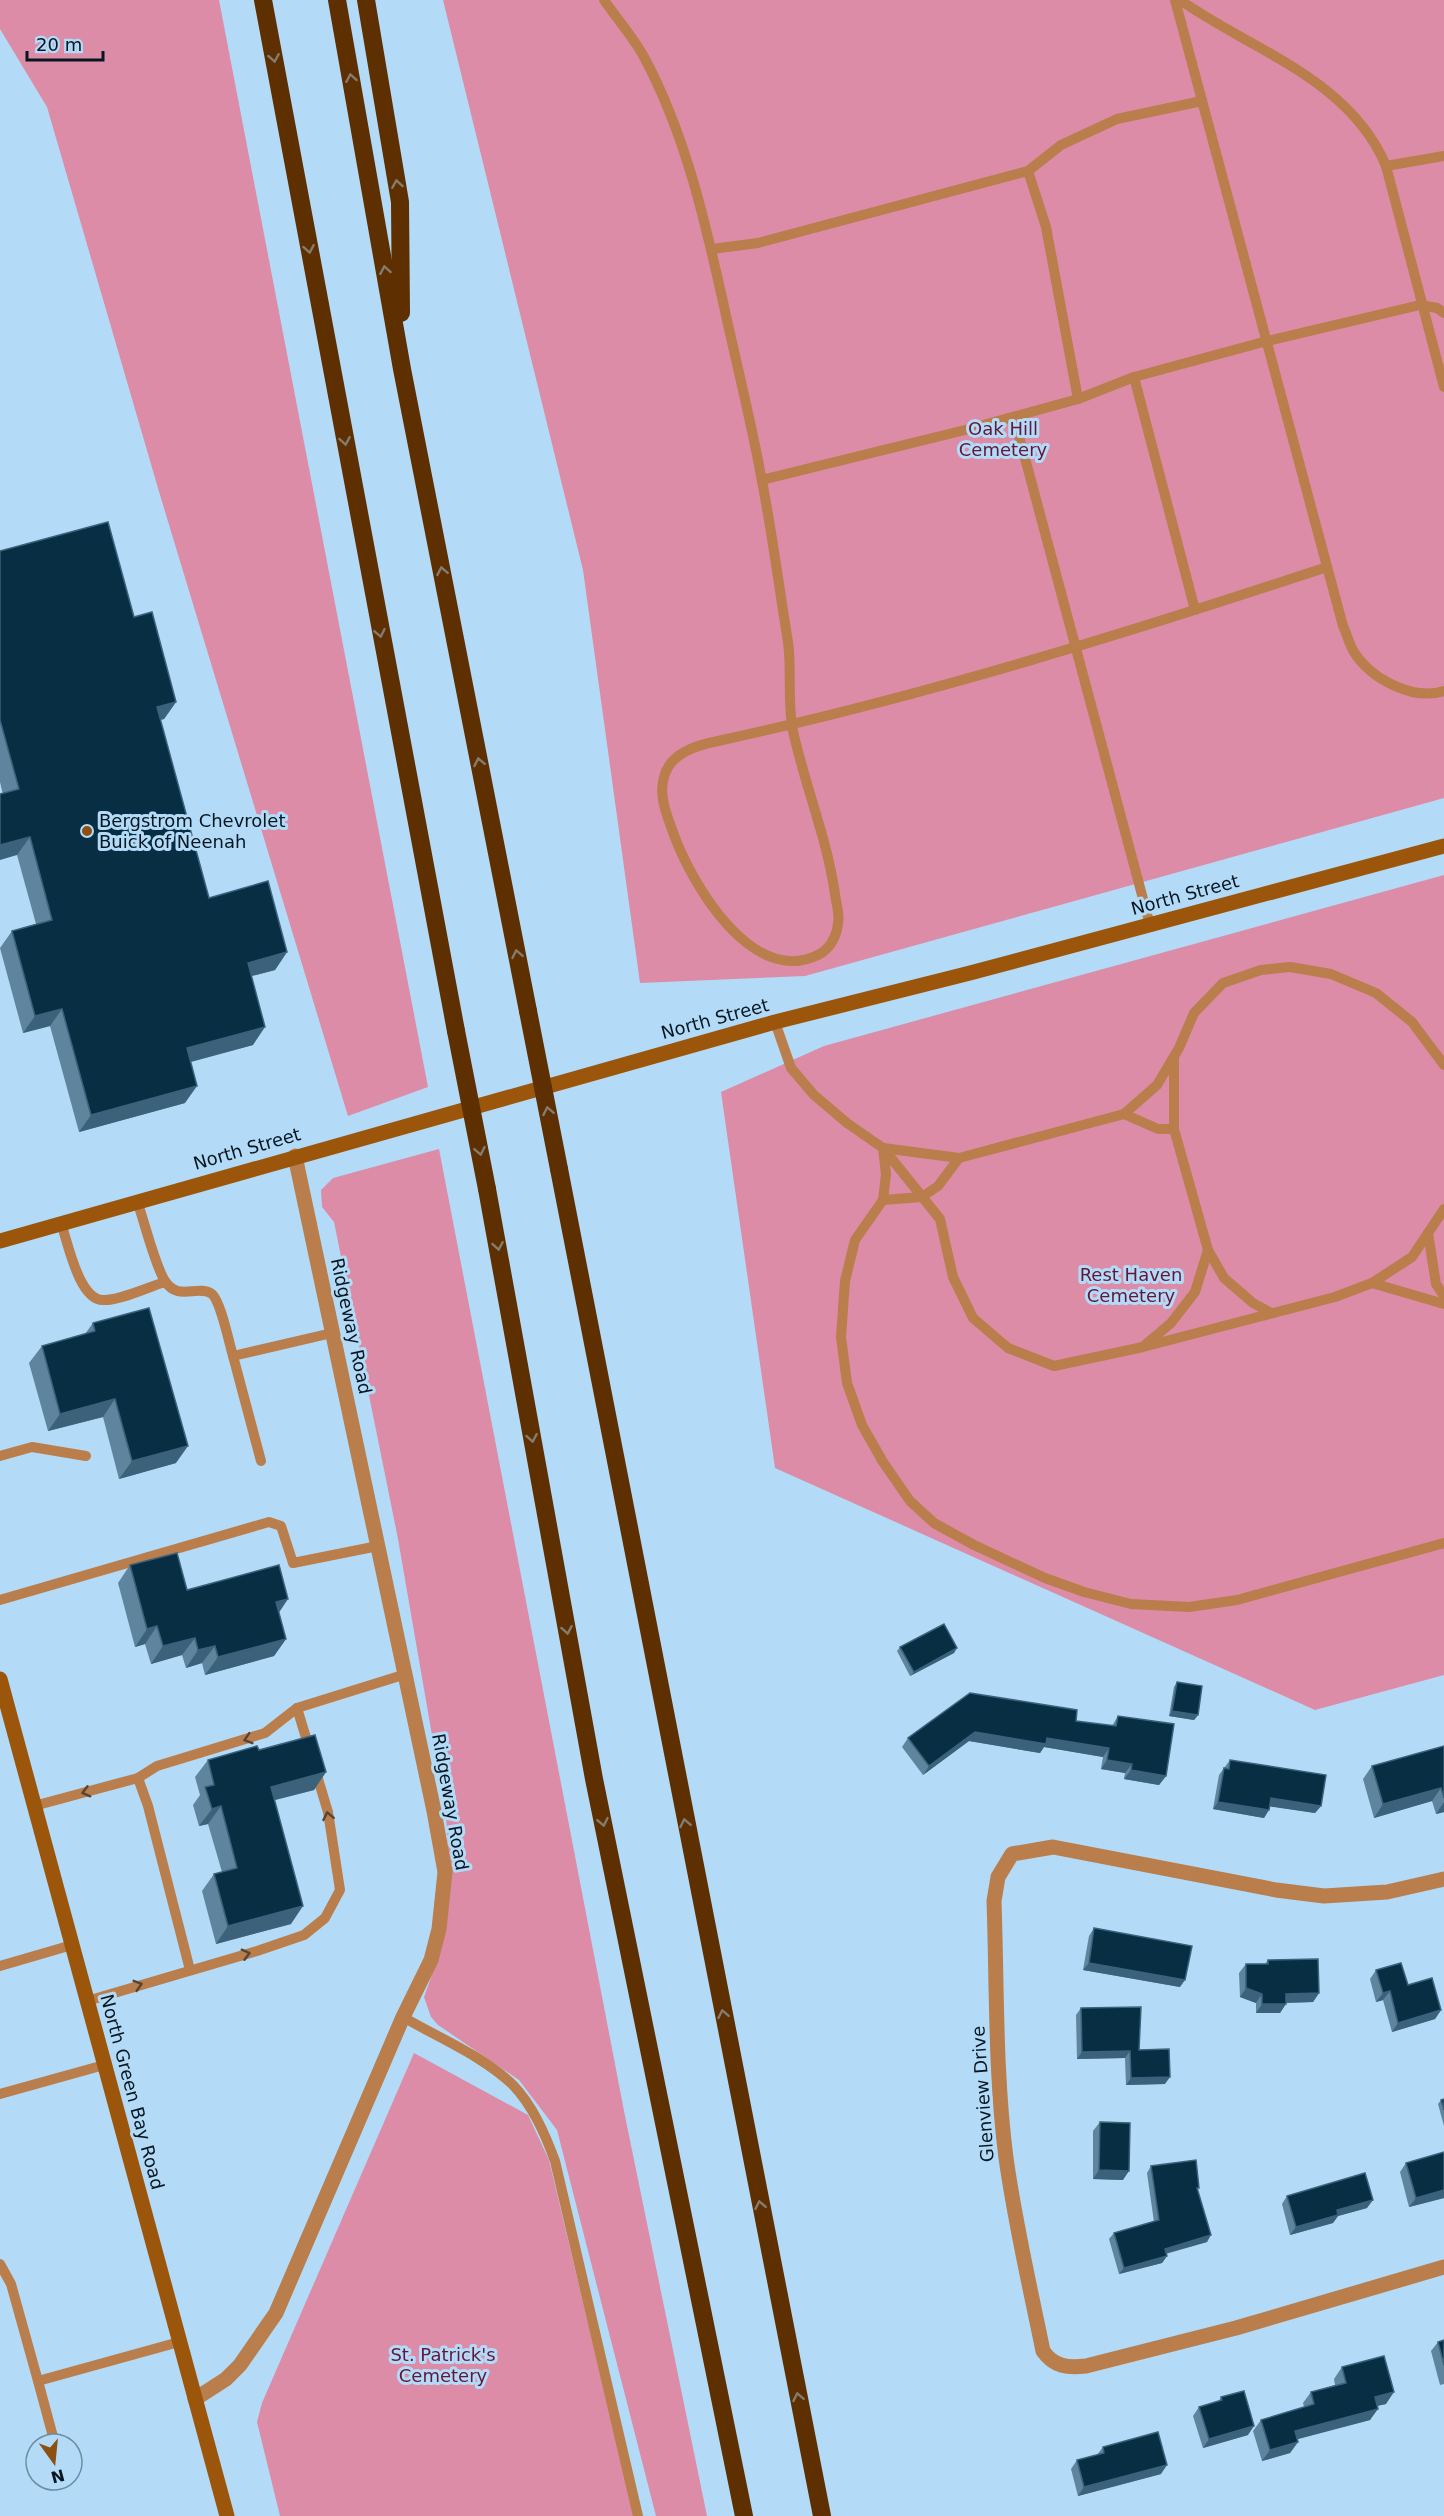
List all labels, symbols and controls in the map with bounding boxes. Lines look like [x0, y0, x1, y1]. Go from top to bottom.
scale bar [27, 24, 104, 62]
text: 20 m [36, 34, 82, 55]
one-way arrow [267, 52, 280, 62]
one-way arrow [345, 73, 358, 83]
one-way arrow [391, 180, 404, 190]
one-way arrow [302, 244, 315, 254]
one-way arrow [379, 265, 391, 274]
park label: Oak Hill Cemetery [959, 418, 1048, 460]
one-way arrow [338, 436, 350, 446]
one-way arrow [436, 566, 449, 576]
one-way arrow [373, 628, 386, 638]
one-way arrow [473, 758, 486, 768]
place label: Bergstrom Chevrolet Buick of Neenah [99, 810, 286, 852]
marker: Bergstrom Chevrolet Buick of Neenah [80, 824, 94, 838]
street label: North Street [1129, 870, 1241, 919]
one-way arrow [511, 949, 524, 959]
street label: North Street [659, 994, 771, 1043]
one-way arrow [542, 1106, 555, 1116]
street label: North Street [191, 1123, 303, 1174]
one-way arrow [472, 1145, 485, 1155]
one-way arrow [491, 1241, 504, 1251]
street label: Ridgeway Road [327, 1256, 376, 1396]
park label: Rest Haven Cemetery [1080, 1264, 1182, 1306]
one-way arrow [526, 1433, 538, 1443]
one-way arrow [560, 1625, 573, 1635]
one-way arrow [243, 1732, 254, 1744]
street label: Ridgeway Road [428, 1732, 473, 1872]
one-way arrow [81, 1785, 91, 1798]
one-way arrow [322, 1811, 335, 1821]
one-way arrow [596, 1816, 609, 1826]
one-way arrow [679, 1818, 692, 1828]
one-way arrow [241, 1949, 251, 1962]
one-way arrow [132, 1980, 143, 1992]
street label: North Green Bay Road [96, 1992, 169, 2192]
one-way arrow [717, 2009, 730, 2019]
street label: Glenview Drive [967, 2025, 998, 2163]
one-way arrow [755, 2201, 768, 2211]
park label: St. Patrick's Cemetery [390, 2344, 496, 2386]
one-way arrow [792, 2392, 805, 2402]
north arrow [24, 2432, 84, 2492]
text: N [49, 2465, 67, 2487]

